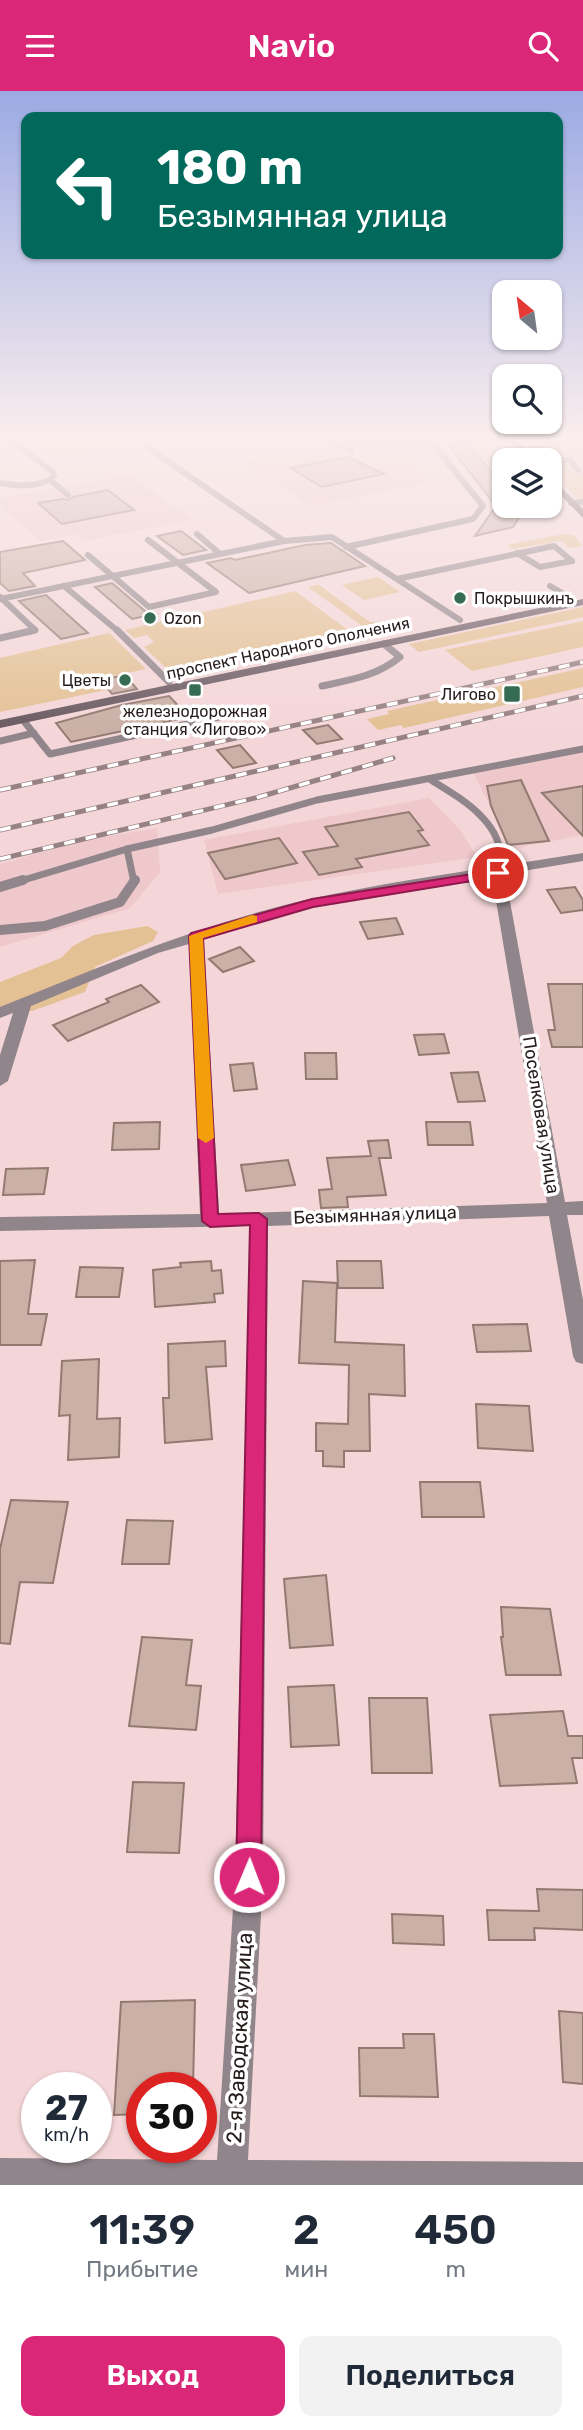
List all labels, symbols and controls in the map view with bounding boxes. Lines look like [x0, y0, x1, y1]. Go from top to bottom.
icon: menu [21, 27, 59, 65]
text: Navio [248, 27, 335, 65]
icon: search [524, 27, 562, 65]
text: 180 m [157, 138, 303, 196]
icon: left [42, 140, 133, 231]
text: Безымянная улица [157, 197, 448, 235]
north arrow [492, 280, 562, 350]
map controls [492, 280, 562, 518]
button: search [492, 364, 562, 434]
button: layers [492, 448, 562, 518]
place label: Покрышкинъ [474, 589, 574, 608]
marker: Покрышкинъ [452, 590, 468, 606]
place label: Ozon [164, 609, 202, 628]
marker: Ozon [142, 610, 158, 626]
street label: проспект Народного Ополчения [165, 613, 411, 683]
place label: Цветы [62, 671, 111, 690]
marker: Цветы [117, 672, 133, 688]
marker: железнодорожная станция «Лигово» [187, 682, 203, 698]
marker: Лигово [502, 684, 522, 704]
place label: Лигово [441, 685, 496, 704]
place label: железнодорожная станция «Лигово» [123, 702, 267, 739]
pin [468, 843, 528, 903]
icon: arrive [479, 854, 517, 892]
street label: Поселковая улица [518, 1035, 564, 1195]
street label: Безымянная улица [293, 1201, 457, 1229]
position arrow [212, 1840, 286, 1914]
street label: 2-я Заводская улица [221, 1932, 257, 2144]
speed limit sign: 30 [126, 2072, 217, 2163]
text: 27 [45, 2087, 88, 2129]
text: km/h [44, 2124, 89, 2146]
text: 11:39 [89, 2205, 195, 2255]
text: 2 [293, 2205, 320, 2255]
text: 450 [414, 2205, 497, 2255]
text: Прибытие [86, 2255, 199, 2283]
text: мин [285, 2255, 328, 2283]
text: m [445, 2255, 466, 2283]
button: Выход [21, 2336, 285, 2416]
button: Поделиться [299, 2336, 562, 2416]

